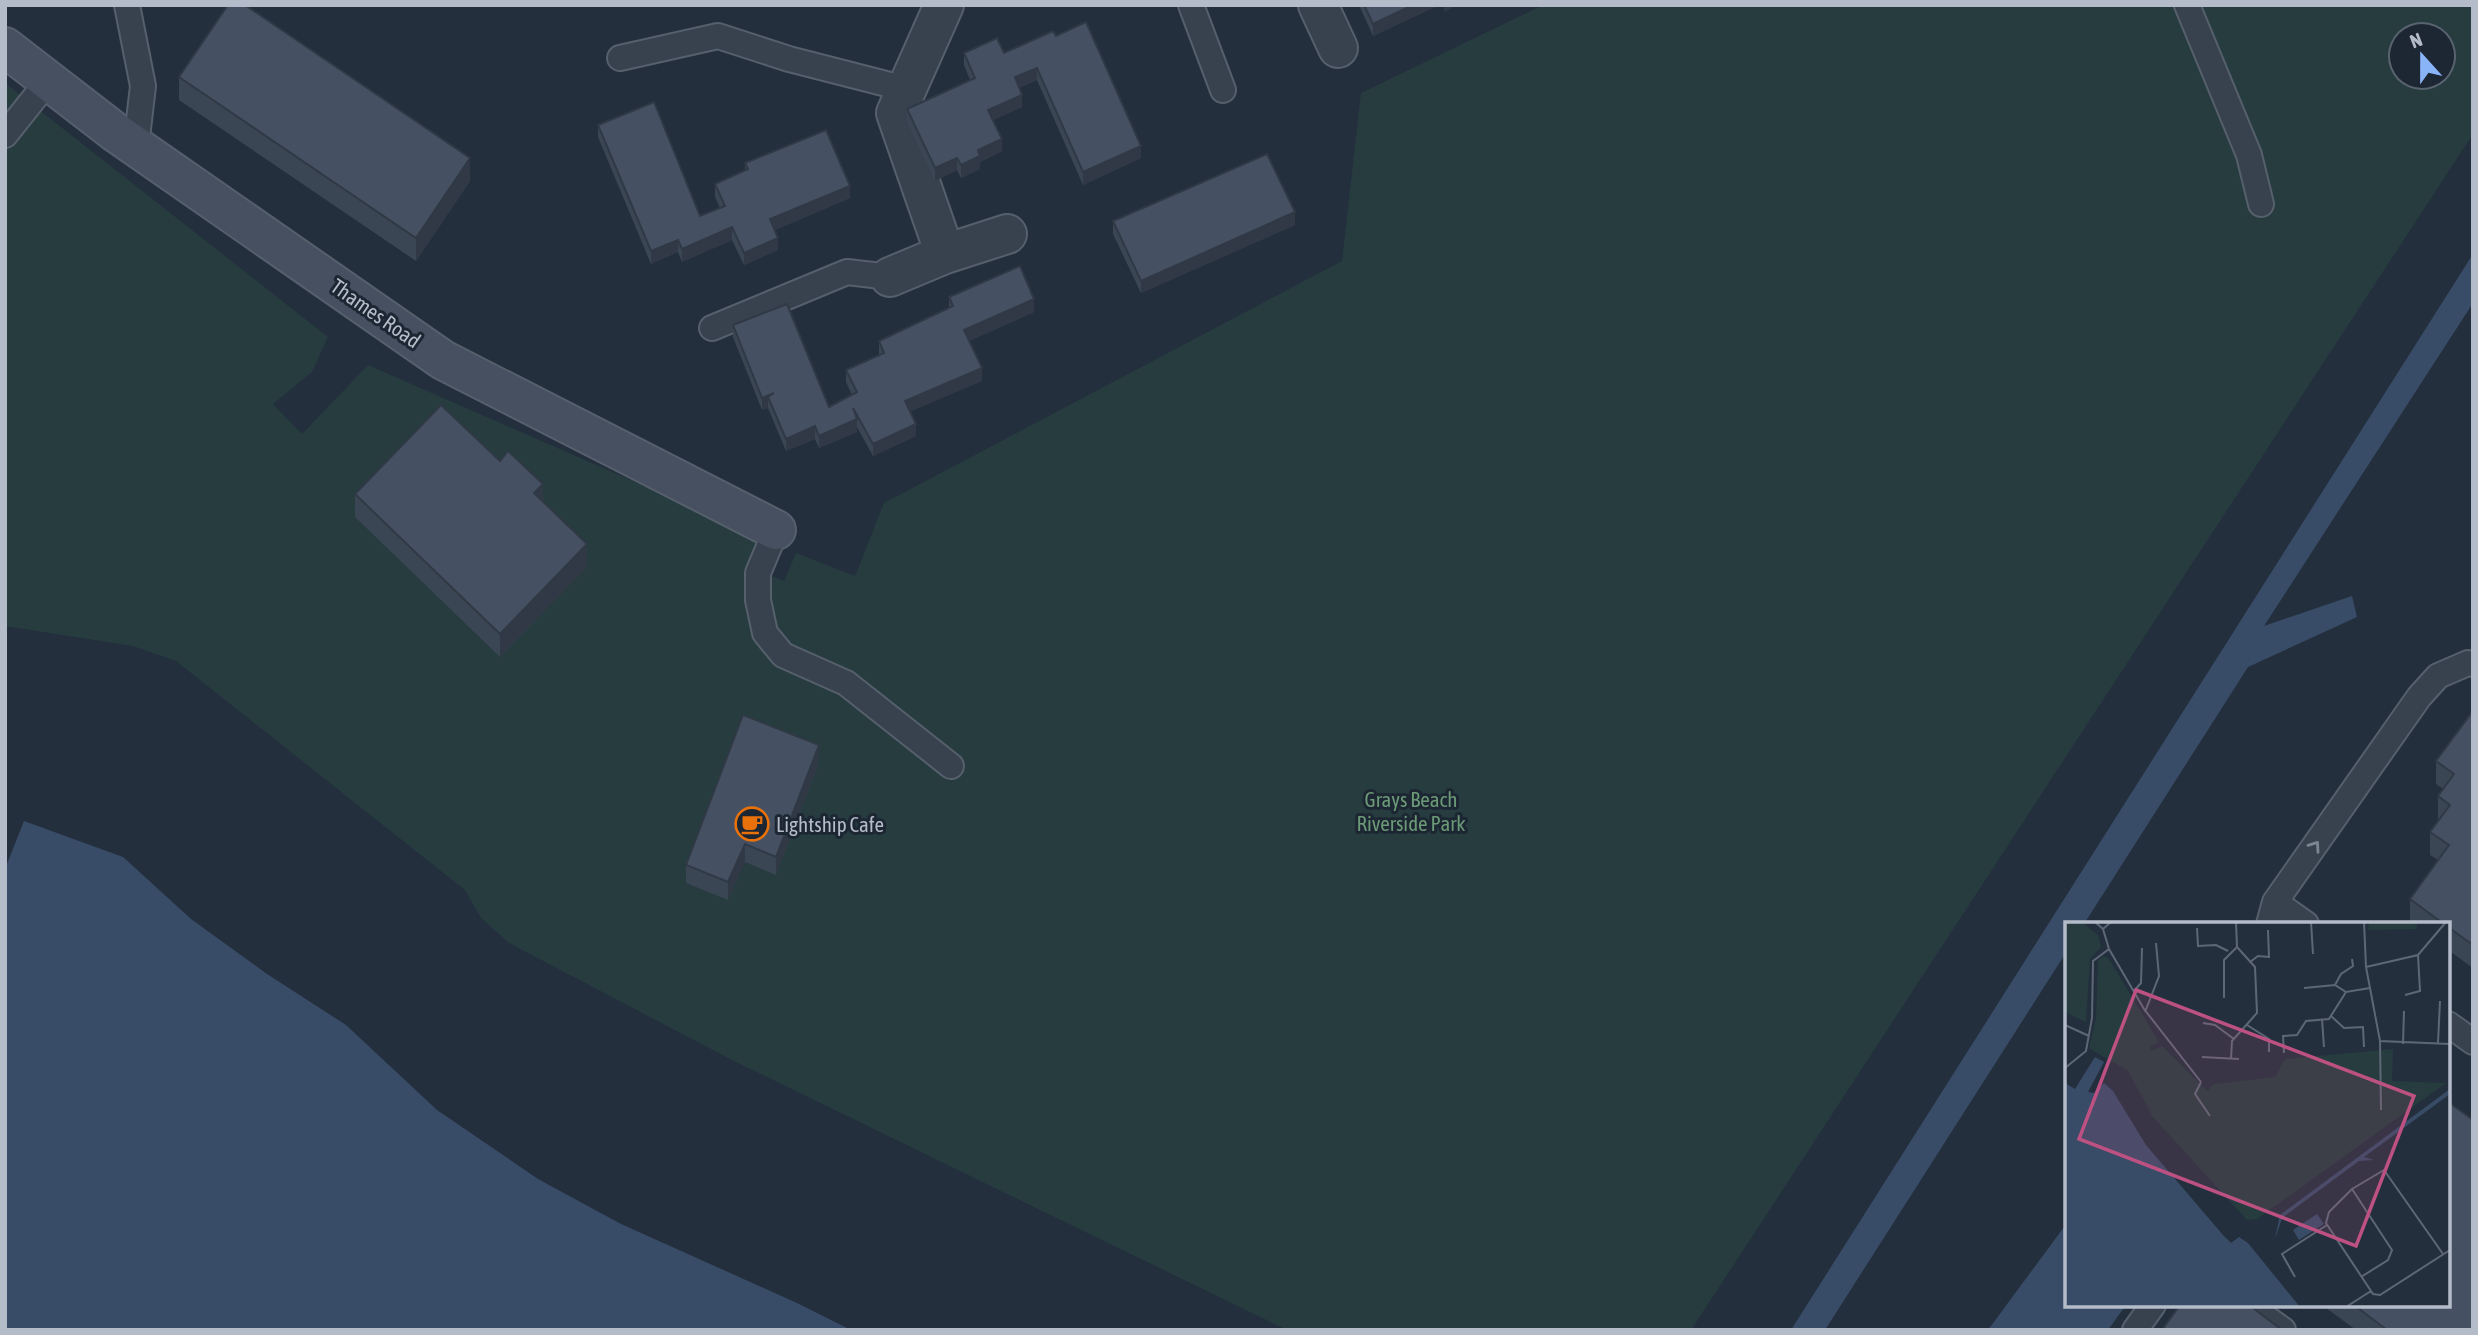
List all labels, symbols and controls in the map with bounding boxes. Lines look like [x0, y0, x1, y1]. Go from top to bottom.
north arrow [2387, 21, 2457, 91]
text: N [2407, 28, 2425, 52]
street label: Thames Road [327, 273, 425, 353]
park label: Grays Beach Riverside Park [1356, 787, 1466, 835]
cafe icon: Lightship Cafe [733, 805, 771, 843]
place label: Lightship Cafe [776, 812, 884, 836]
one-way arrow [2307, 841, 2319, 854]
inset map [2065, 922, 2450, 1307]

